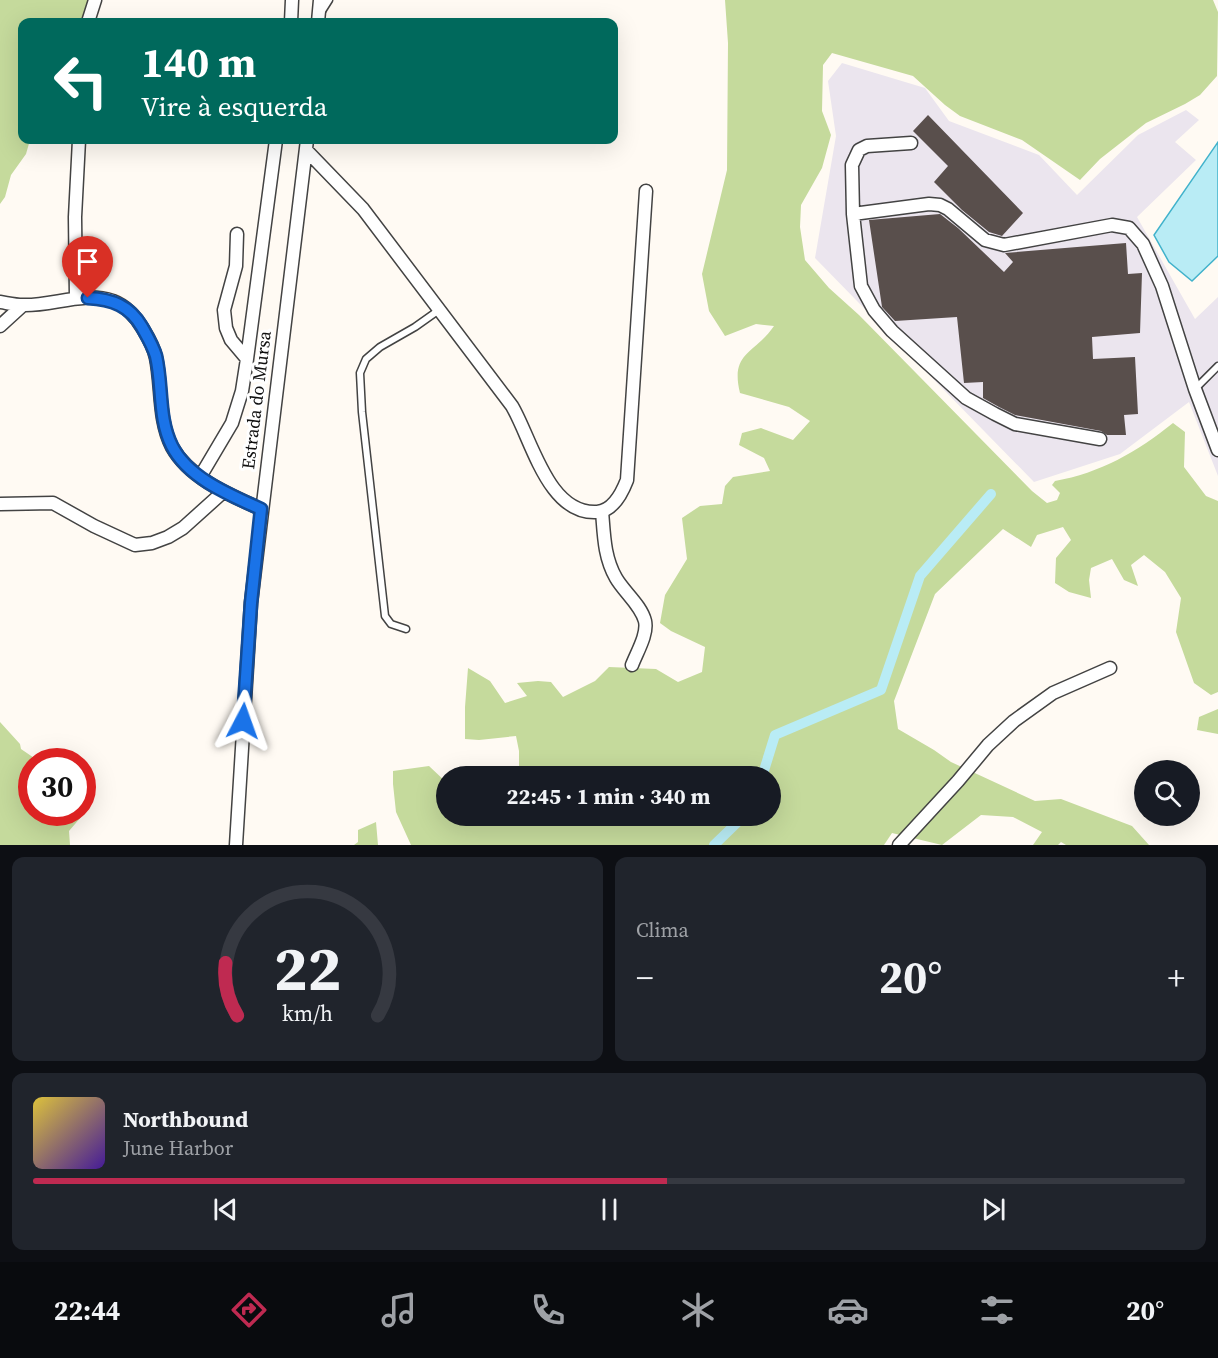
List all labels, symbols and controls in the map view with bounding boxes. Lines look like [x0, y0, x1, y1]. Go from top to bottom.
text: 140 m [141, 33, 256, 91]
icon: left [42, 42, 120, 120]
text: Vire à esquerda [141, 88, 327, 125]
pin [62, 236, 113, 298]
icon: arrive [71, 245, 104, 278]
street label: Estrada do Mursa [235, 328, 277, 471]
position arrow [211, 689, 275, 753]
speed limit sign: 30 [18, 748, 96, 826]
map controls [1134, 760, 1200, 826]
button: search [1134, 760, 1200, 826]
text: 22:45 · 1 min · 340 m [507, 781, 710, 811]
text: Clima [636, 916, 689, 944]
text: 22 [274, 925, 341, 1011]
text: 20° [879, 946, 942, 1008]
text: − [636, 955, 654, 1000]
text: + [1167, 955, 1185, 1000]
text: km/h [282, 999, 333, 1028]
text: Northbound [123, 1104, 248, 1134]
text: June Harbor [123, 1134, 233, 1162]
icon: previous [209, 1193, 242, 1226]
icon: pause [593, 1193, 626, 1226]
icon: next [977, 1193, 1010, 1226]
icon: directions [228, 1289, 270, 1331]
icon: music [378, 1289, 420, 1331]
icon: phone [527, 1289, 569, 1331]
icon: climate [677, 1289, 719, 1331]
icon: car [827, 1289, 869, 1331]
icon: filters [976, 1289, 1018, 1331]
text: 22:44 [54, 1292, 120, 1329]
text: 20° [1126, 1292, 1164, 1329]

